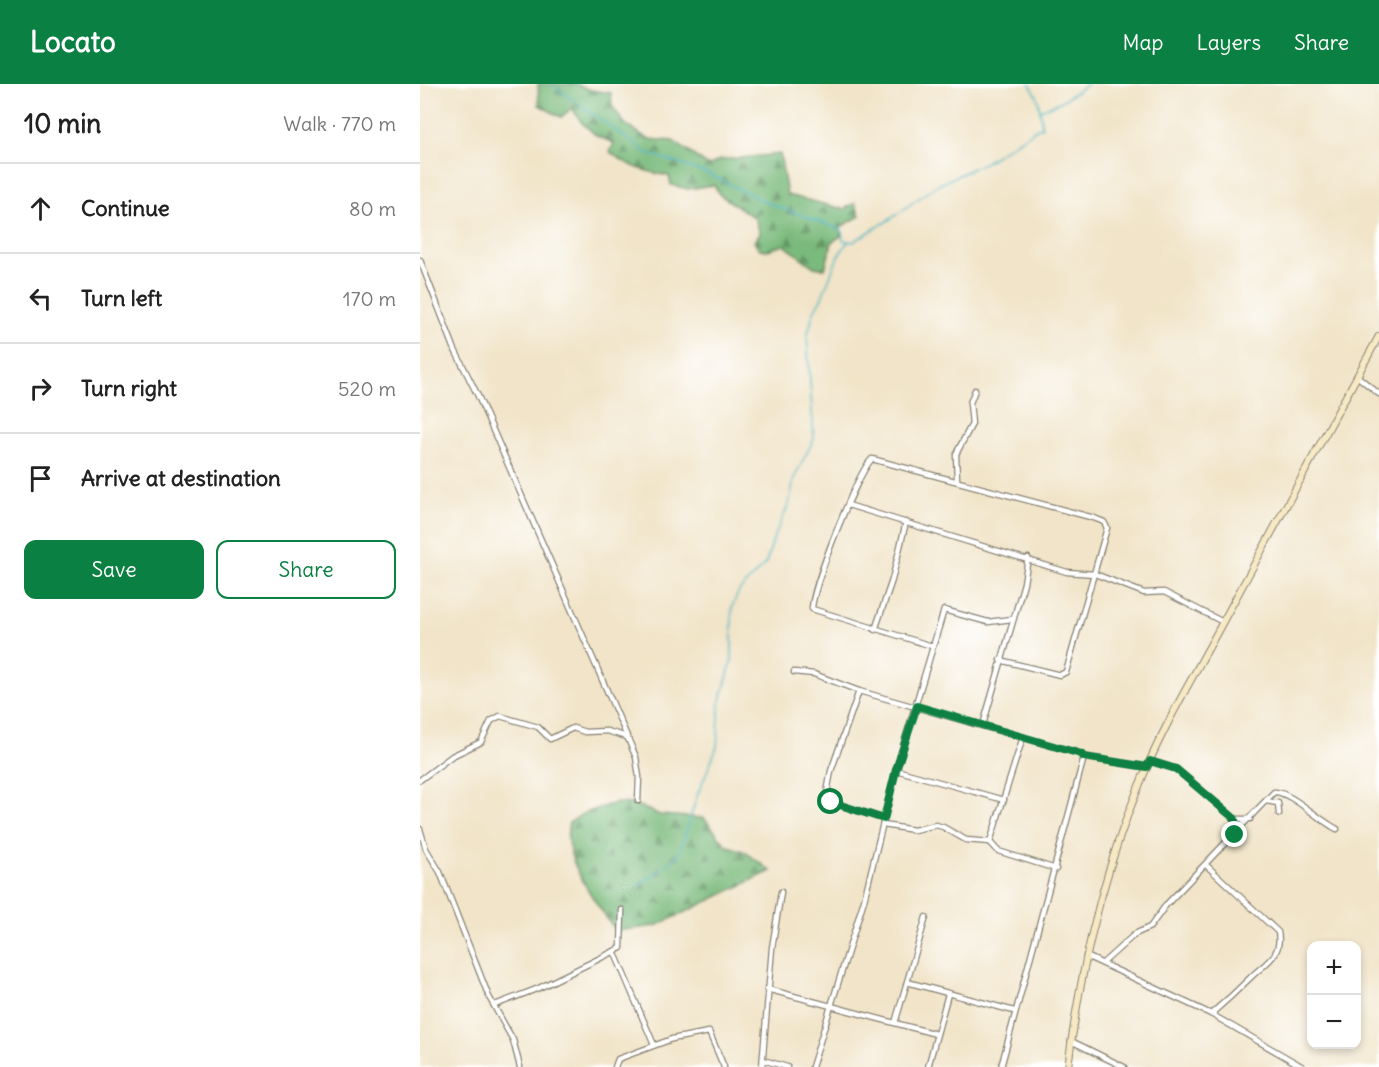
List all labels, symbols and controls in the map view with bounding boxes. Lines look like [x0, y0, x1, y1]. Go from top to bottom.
text: Locato [30, 24, 116, 60]
text: Map [1123, 29, 1163, 56]
text: Layers [1196, 29, 1261, 56]
text: Share [1294, 29, 1349, 56]
text: 10 min [24, 107, 101, 140]
text: Walk · 770 m [283, 111, 396, 136]
icon: ahead [24, 192, 57, 225]
text: Continue [81, 194, 170, 222]
text: 80 m [349, 196, 396, 221]
icon: left [24, 282, 57, 315]
text: Turn left [81, 284, 162, 312]
text: 170 m [343, 286, 396, 311]
icon: right [24, 372, 57, 405]
text: Turn right [81, 374, 177, 402]
text: 520 m [338, 376, 396, 401]
icon: arrive [24, 462, 57, 495]
text: Arrive at destination [81, 464, 281, 492]
button: Save [24, 540, 204, 599]
button: Share [216, 540, 396, 599]
route start [817, 788, 843, 814]
route end [1221, 821, 1247, 847]
map controls [1307, 941, 1361, 1049]
button: + [1307, 941, 1361, 995]
button: − [1307, 995, 1361, 1049]

